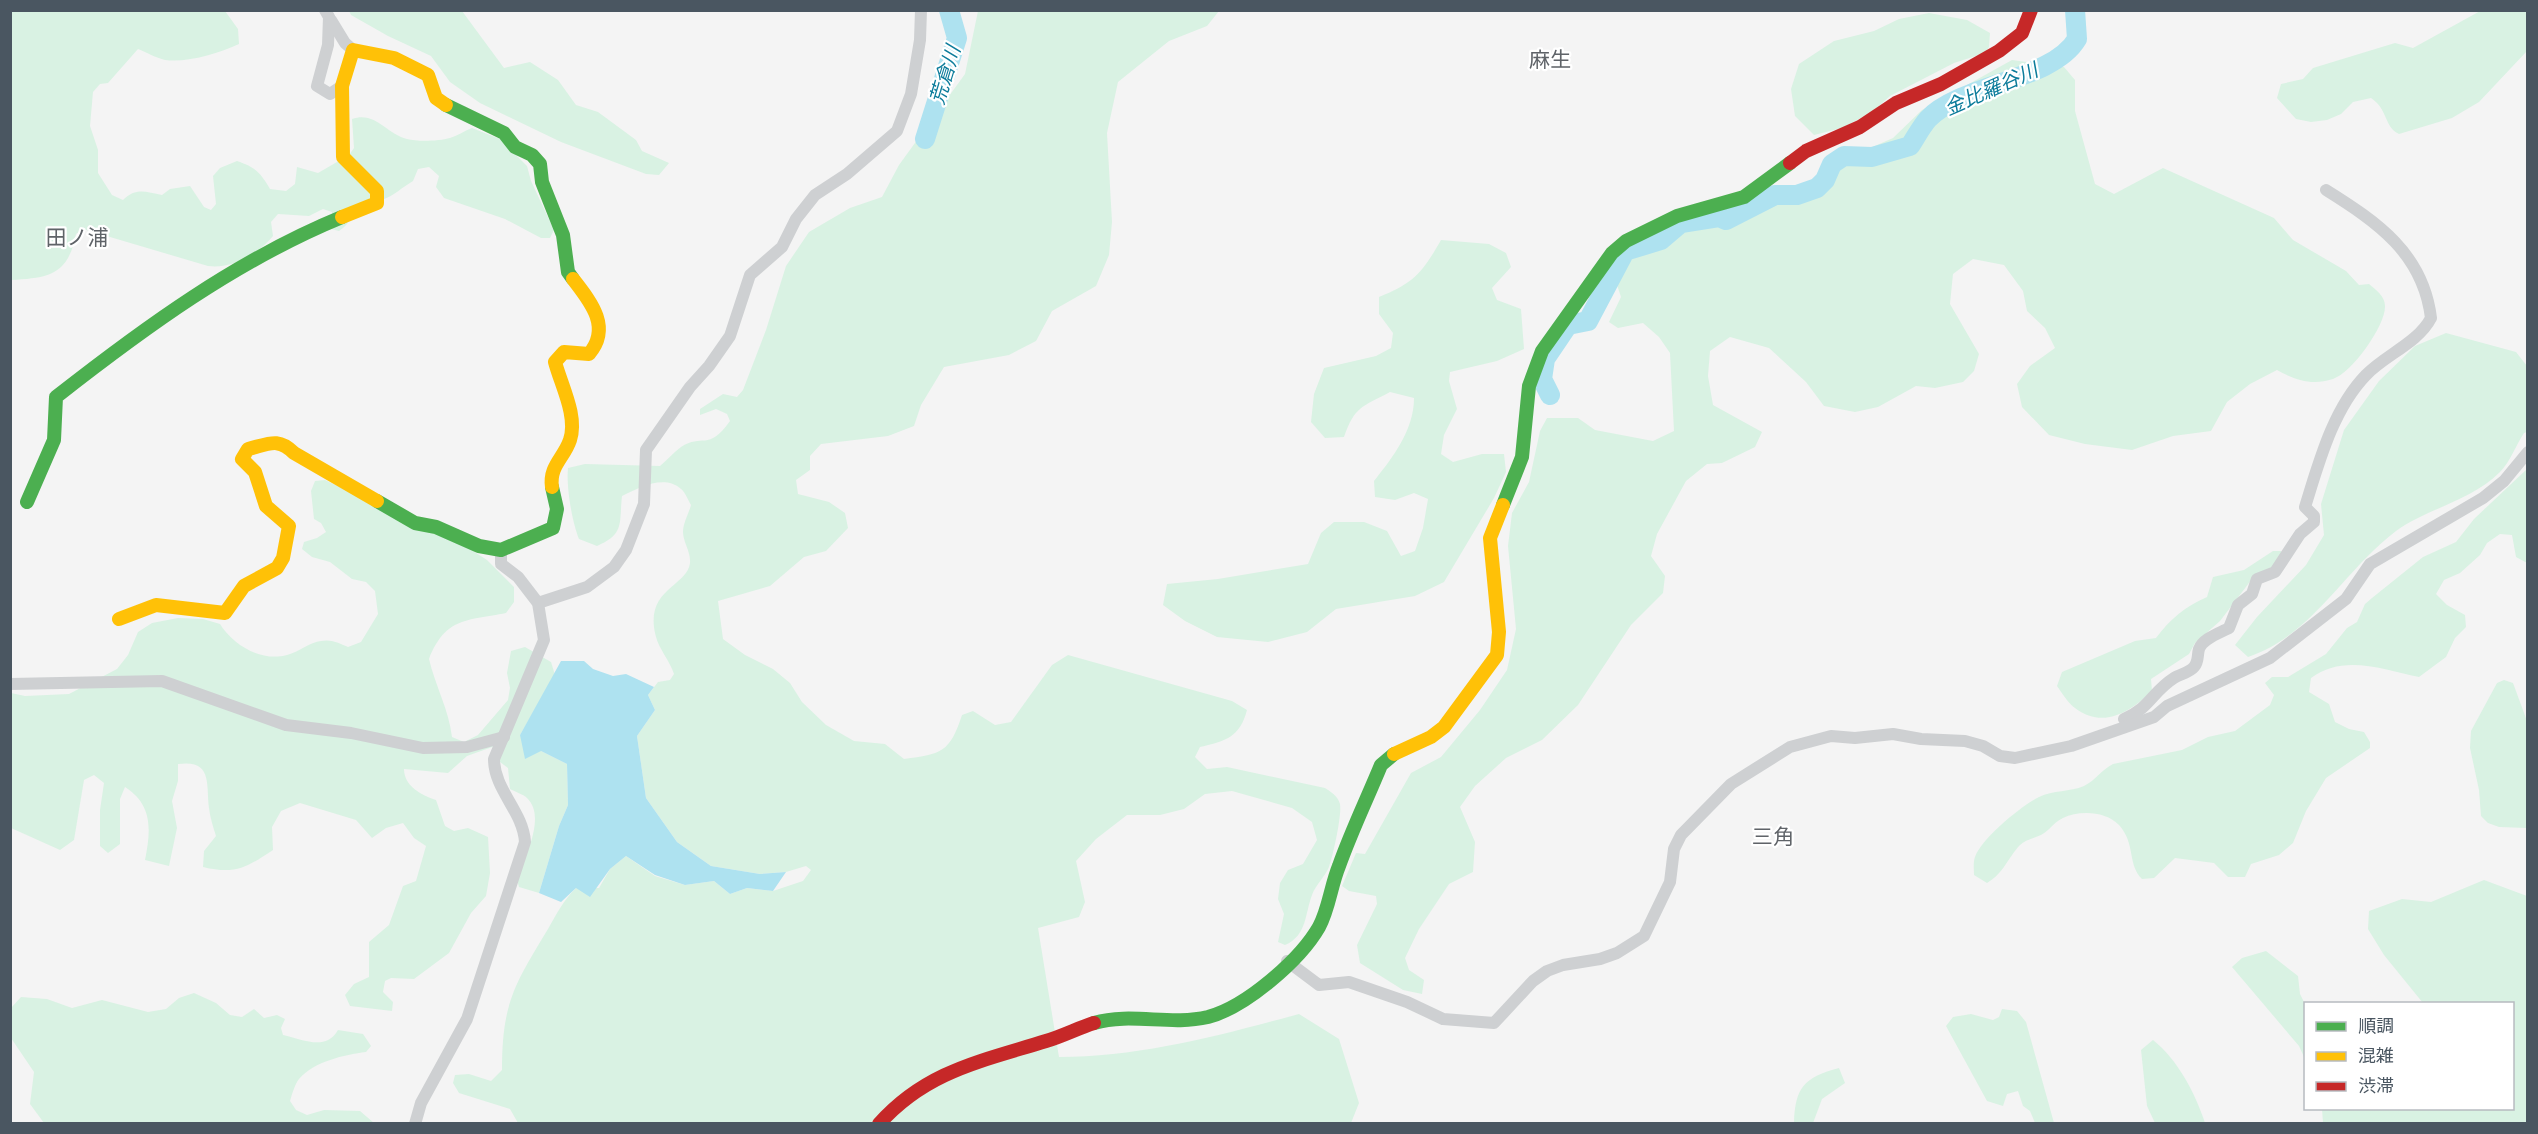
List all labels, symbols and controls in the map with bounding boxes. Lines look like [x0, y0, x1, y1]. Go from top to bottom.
water label: 荒倉川 [925, 41, 966, 107]
district label: 麻生 [1529, 47, 1571, 72]
water label: 金比羅谷川 [1940, 57, 2043, 120]
district label: 田ノ浦 [46, 225, 109, 250]
district label: 三角 [1752, 824, 1794, 849]
legend [2304, 1002, 2514, 1110]
text: 順調 [2358, 1015, 2394, 1037]
text: 混雑 [2358, 1045, 2394, 1067]
text: 渋滞 [2358, 1075, 2394, 1097]

